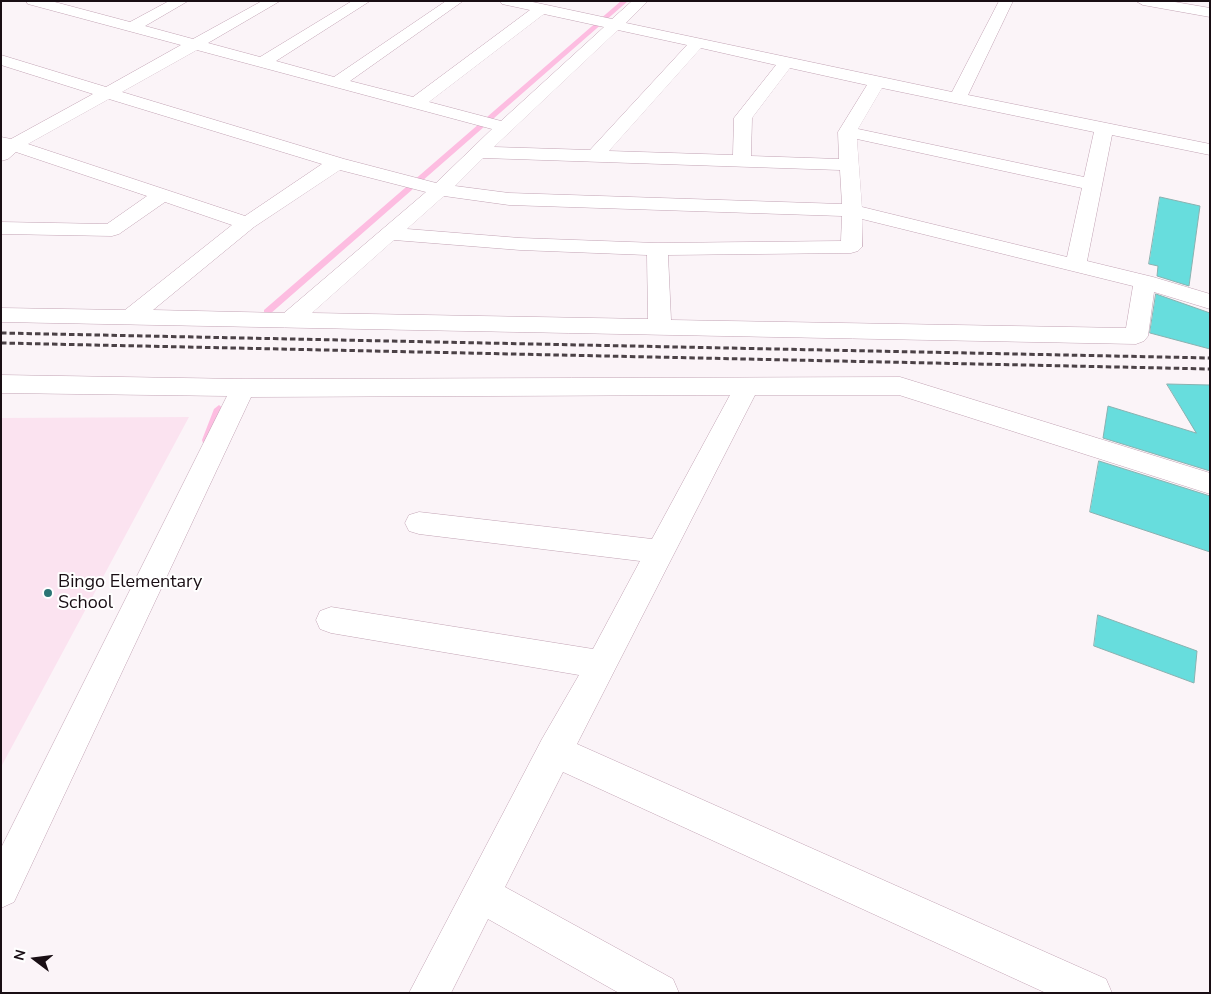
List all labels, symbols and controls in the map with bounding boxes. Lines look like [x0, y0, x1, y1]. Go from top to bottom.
place label: Bingo Elementary School [58, 572, 202, 614]
marker: Bingo Elementary School [42, 587, 54, 599]
north arrow [10, 934, 60, 984]
text: N [9, 947, 31, 963]

